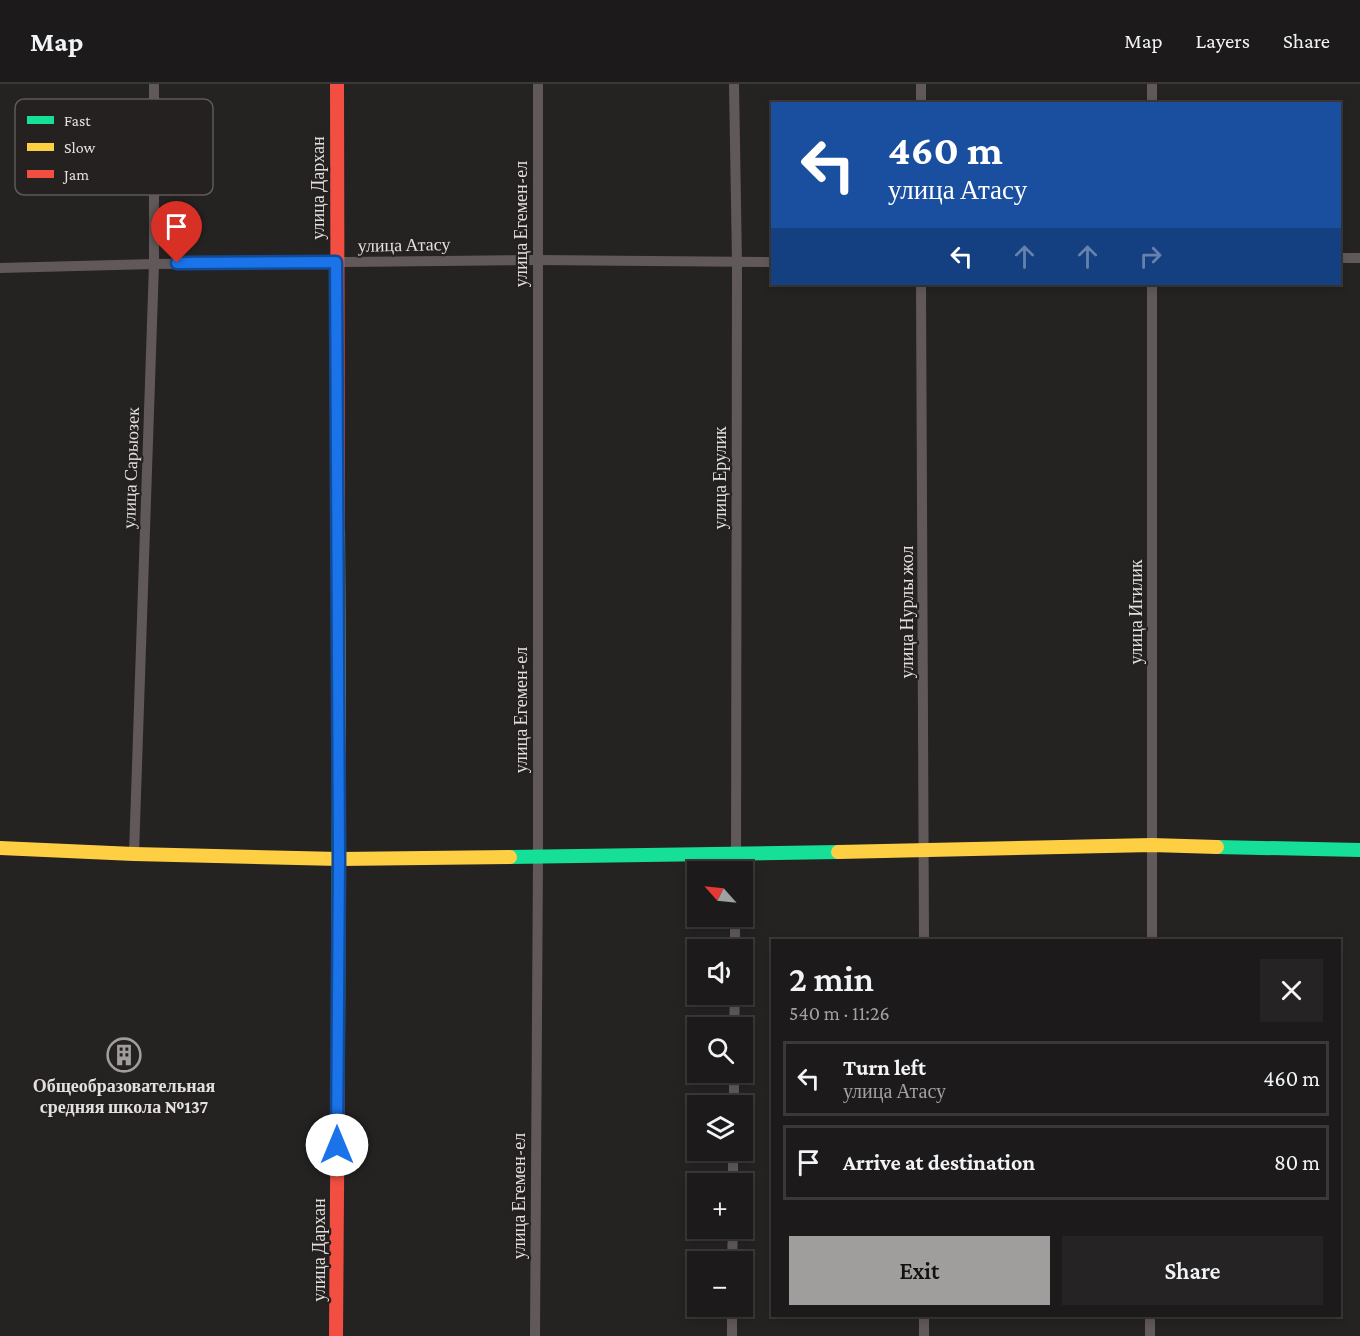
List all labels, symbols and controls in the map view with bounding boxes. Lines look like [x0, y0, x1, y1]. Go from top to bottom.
text: Map [30, 26, 83, 57]
text: Map [1124, 29, 1163, 53]
text: Layers [1196, 29, 1250, 53]
text: Share [1283, 29, 1330, 53]
legend [15, 99, 213, 195]
text: Fast [64, 112, 91, 129]
icon: left [789, 126, 867, 204]
text: 460 m [888, 126, 1003, 173]
street label: улица Дархан [308, 136, 328, 240]
text: Slow [64, 139, 96, 156]
street label: улица Егемен-ел [511, 161, 531, 287]
text: Jam [62, 166, 89, 184]
text: улица Атасу [888, 175, 1027, 205]
pin [151, 201, 202, 263]
icon: arrive [160, 210, 193, 243]
street label: улица Атасу [357, 234, 451, 256]
icon: left [945, 240, 978, 273]
icon: ahead [1008, 240, 1041, 273]
icon: ahead [1071, 240, 1104, 273]
icon: right [1134, 240, 1167, 273]
street label: улица Сарыозек [119, 407, 143, 529]
street label: улица Ерулик [710, 426, 730, 530]
street label: улица Нурлы жол [897, 546, 917, 678]
street label: улица Игилик [1126, 559, 1146, 665]
street label: улица Егемен-ел [511, 647, 531, 773]
north arrow [687, 861, 753, 927]
map controls [687, 861, 753, 1317]
button: sound [687, 939, 753, 1005]
text: 2 min [789, 959, 874, 999]
button: close [1260, 959, 1323, 1022]
text: 540 m · 11:26 [789, 1002, 890, 1024]
button: search [687, 1017, 753, 1083]
building icon: Общеобразовательная средняя школа №137 [106, 1037, 142, 1073]
text: Turn left [843, 1055, 926, 1080]
icon: left [792, 1062, 825, 1095]
text: 460 m [1263, 1066, 1320, 1091]
place label: Общеобразовательная средняя школа №137 [33, 1076, 216, 1117]
text: улица Атасу [843, 1080, 946, 1102]
button: layers [687, 1095, 753, 1161]
position arrow [305, 1113, 369, 1177]
street label: улица Егемен-ел [509, 1133, 529, 1259]
icon: arrive [792, 1146, 825, 1179]
text: Arrive at destination [843, 1150, 1035, 1175]
text: 80 m [1274, 1150, 1320, 1175]
button: + [687, 1173, 753, 1239]
street label: улица Дархан [309, 1198, 329, 1302]
button: Exit [789, 1236, 1050, 1305]
button: Share [1062, 1236, 1323, 1305]
button: − [687, 1251, 753, 1317]

